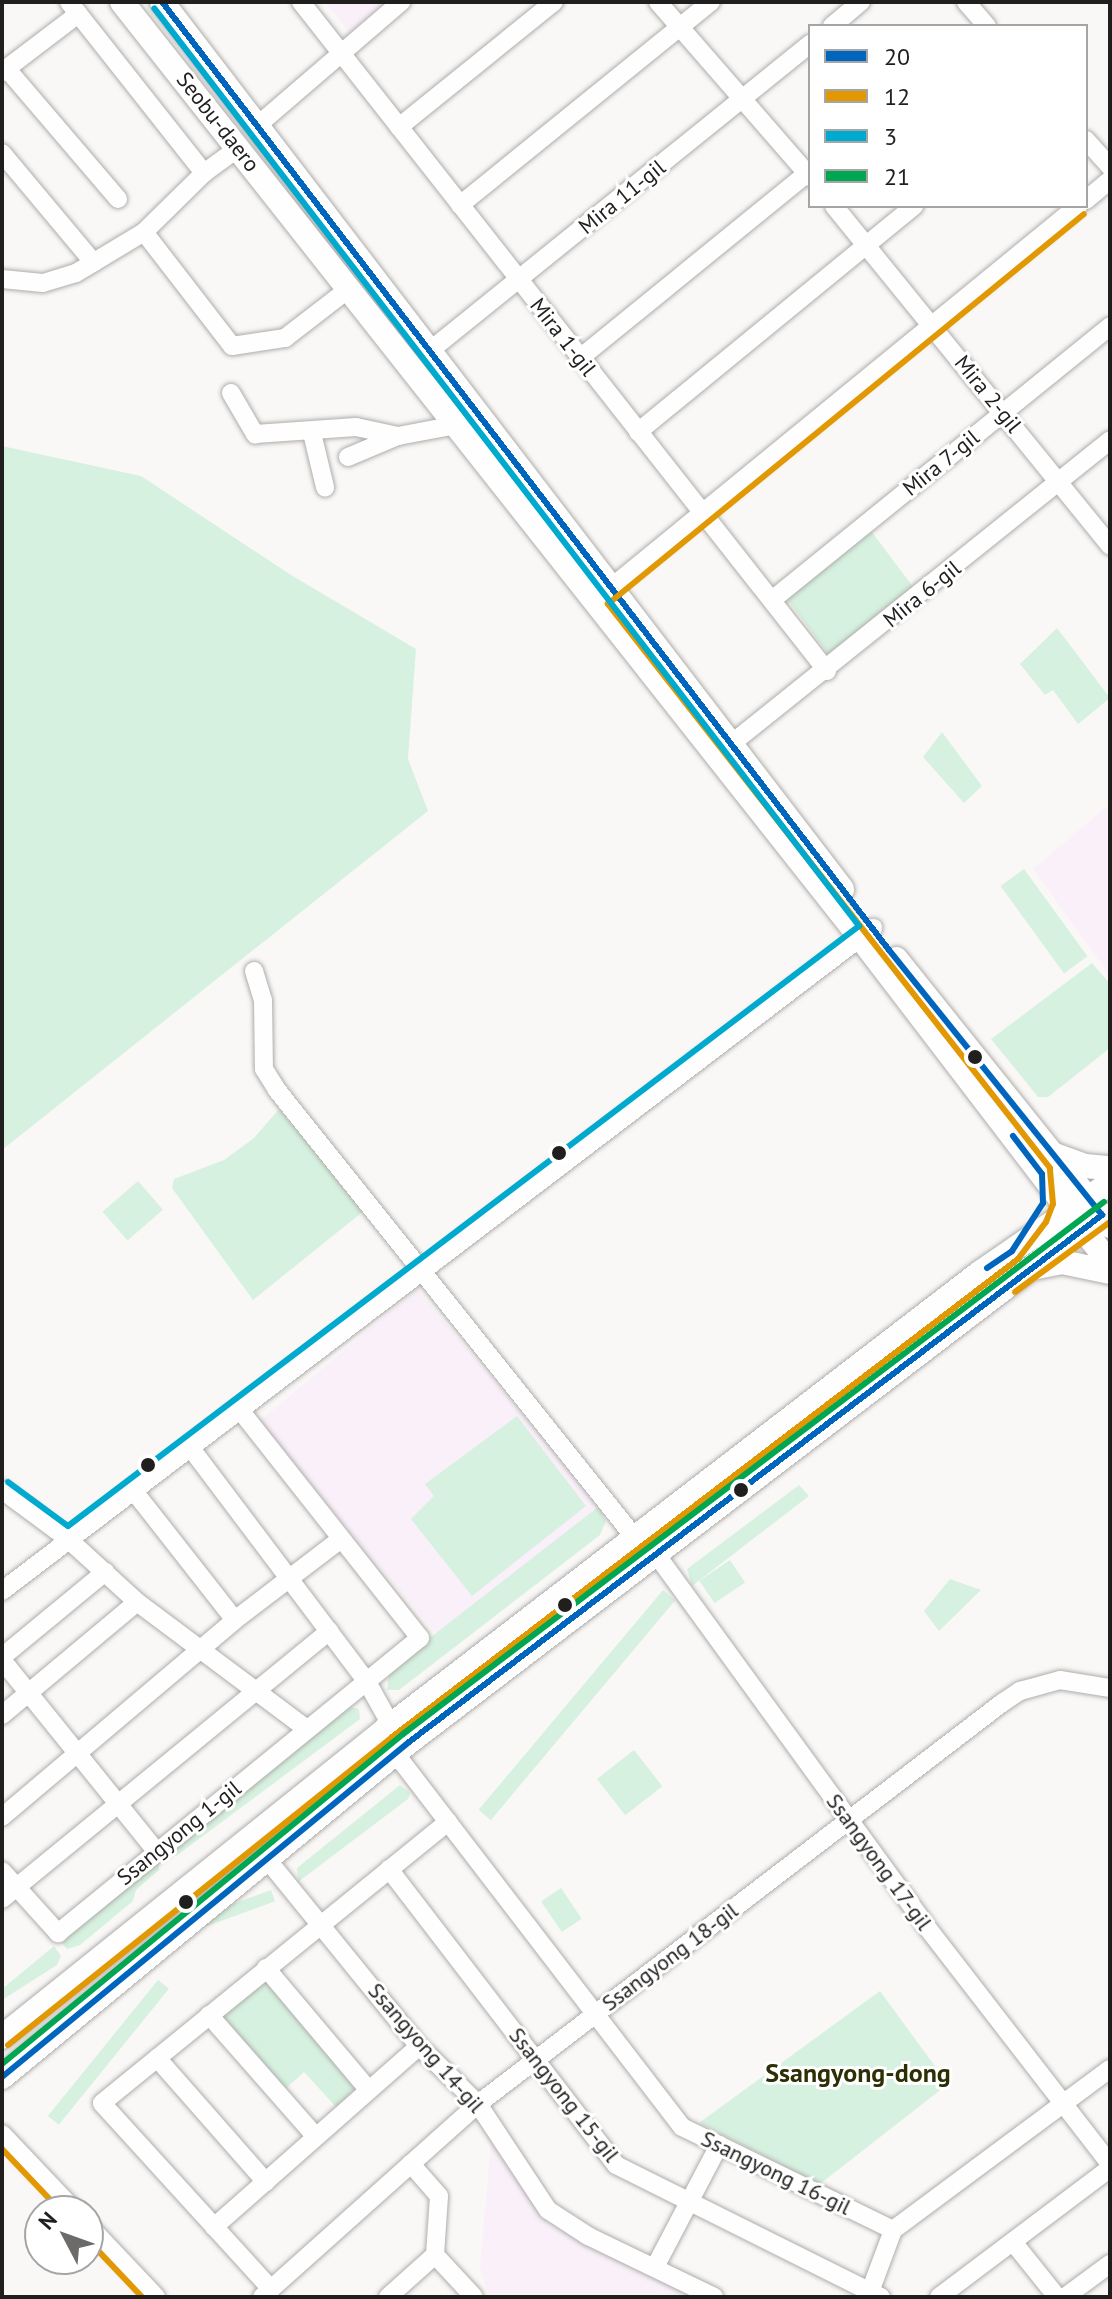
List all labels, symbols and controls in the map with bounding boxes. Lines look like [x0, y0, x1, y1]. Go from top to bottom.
legend [808, 24, 1088, 208]
text: 20 [884, 41, 910, 72]
street label: Seobu-daero [171, 67, 265, 177]
text: 12 [884, 81, 910, 112]
text: 3 [884, 121, 897, 152]
street label: Mira 11-gil [573, 154, 671, 240]
text: 21 [884, 161, 910, 192]
street label: Mira 1-gil [524, 293, 602, 381]
street label: Mira 2-gil [949, 350, 1027, 438]
street label: Mira 7-gil [898, 424, 984, 502]
street label: Mira 6-gil [878, 555, 966, 633]
unlabelled marker [967, 1049, 983, 1065]
unlabelled marker [551, 1145, 567, 1161]
unlabelled marker [140, 1457, 156, 1473]
unlabelled marker [733, 1482, 749, 1498]
unlabelled marker [557, 1597, 573, 1613]
street label: Ssangyong 1-gil [112, 1775, 246, 1891]
street label: Ssangyong 17-gil [821, 1789, 937, 1935]
unlabelled marker [178, 1894, 194, 1910]
street label: Ssangyong 18-gil [597, 1897, 743, 2017]
street label: Ssangyong 14-gil [362, 1978, 490, 2118]
street label: Ssangyong 15-gil [503, 2023, 625, 2167]
district label: Ssangyong-dong [765, 2057, 951, 2089]
street label: Ssangyong 16-gil [697, 2125, 855, 2221]
north arrow [24, 2195, 104, 2275]
text: N [32, 2206, 63, 2235]

